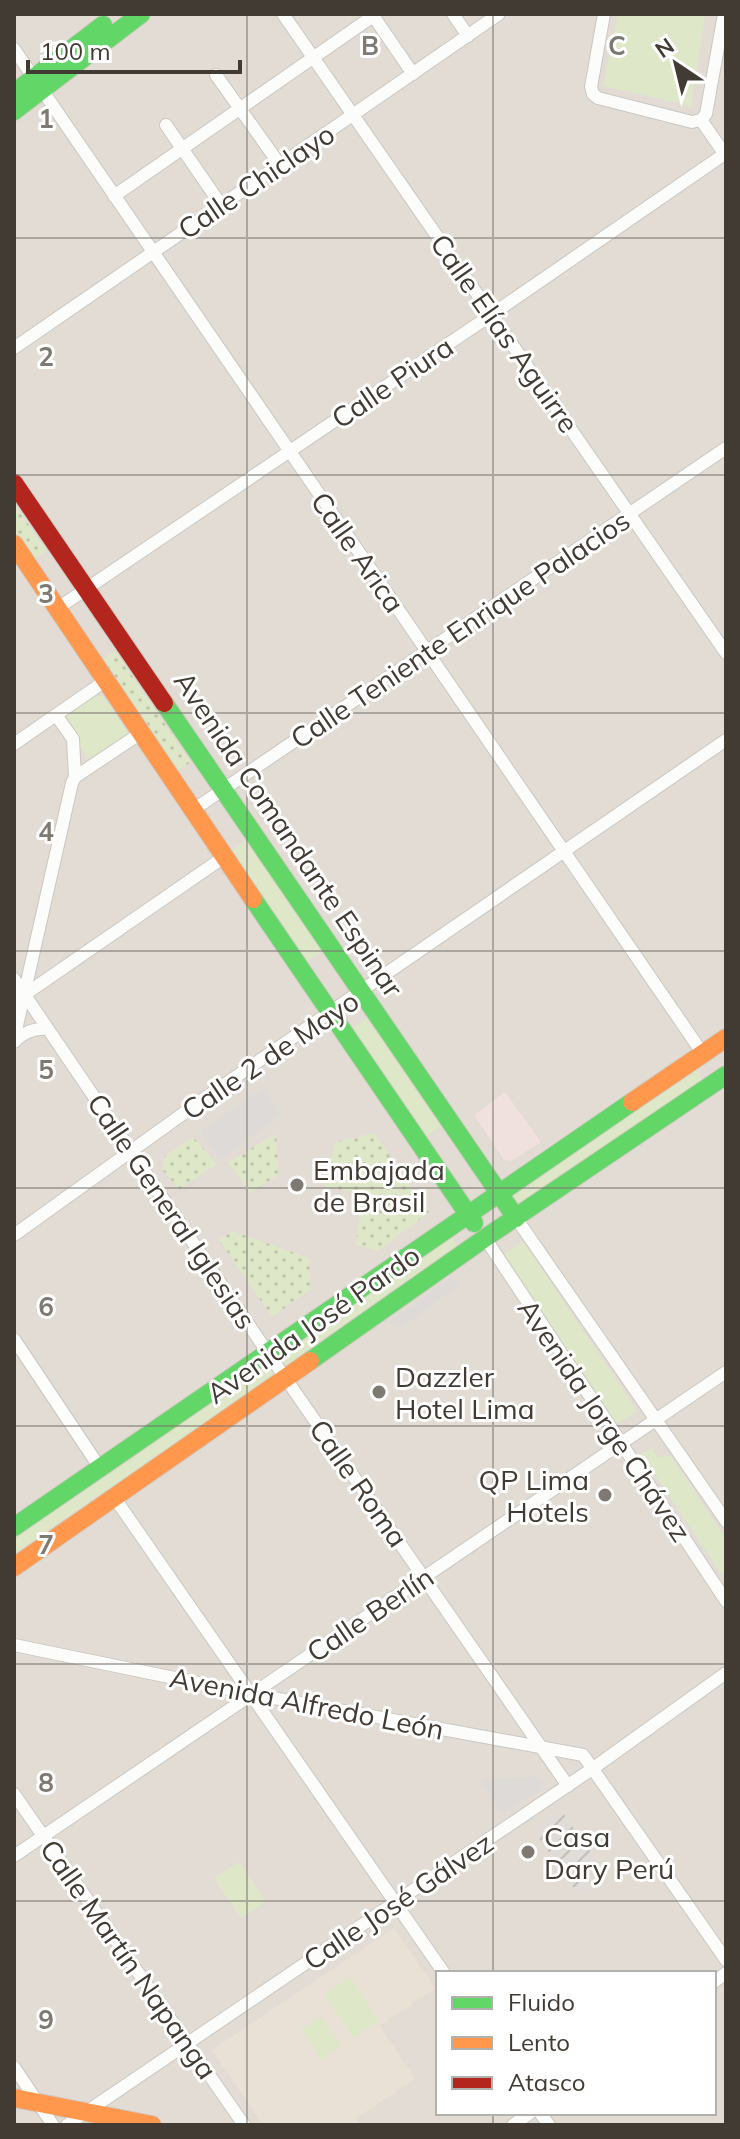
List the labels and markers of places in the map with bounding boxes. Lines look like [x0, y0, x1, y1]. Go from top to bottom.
place label: Embajada de Brasil [313, 1152, 445, 1219]
marker: Embajada de Brasil [288, 1176, 306, 1194]
place label: Dazzler Hotel Lima [395, 1359, 534, 1426]
marker: Dazzler Hotel Lima [370, 1383, 388, 1401]
place label: QP Lima Hotels [479, 1462, 589, 1529]
marker: QP Lima Hotels [596, 1486, 614, 1504]
place label: Casa Dary Perú [544, 1819, 674, 1886]
marker: Casa Dary Perú [519, 1843, 537, 1861]

